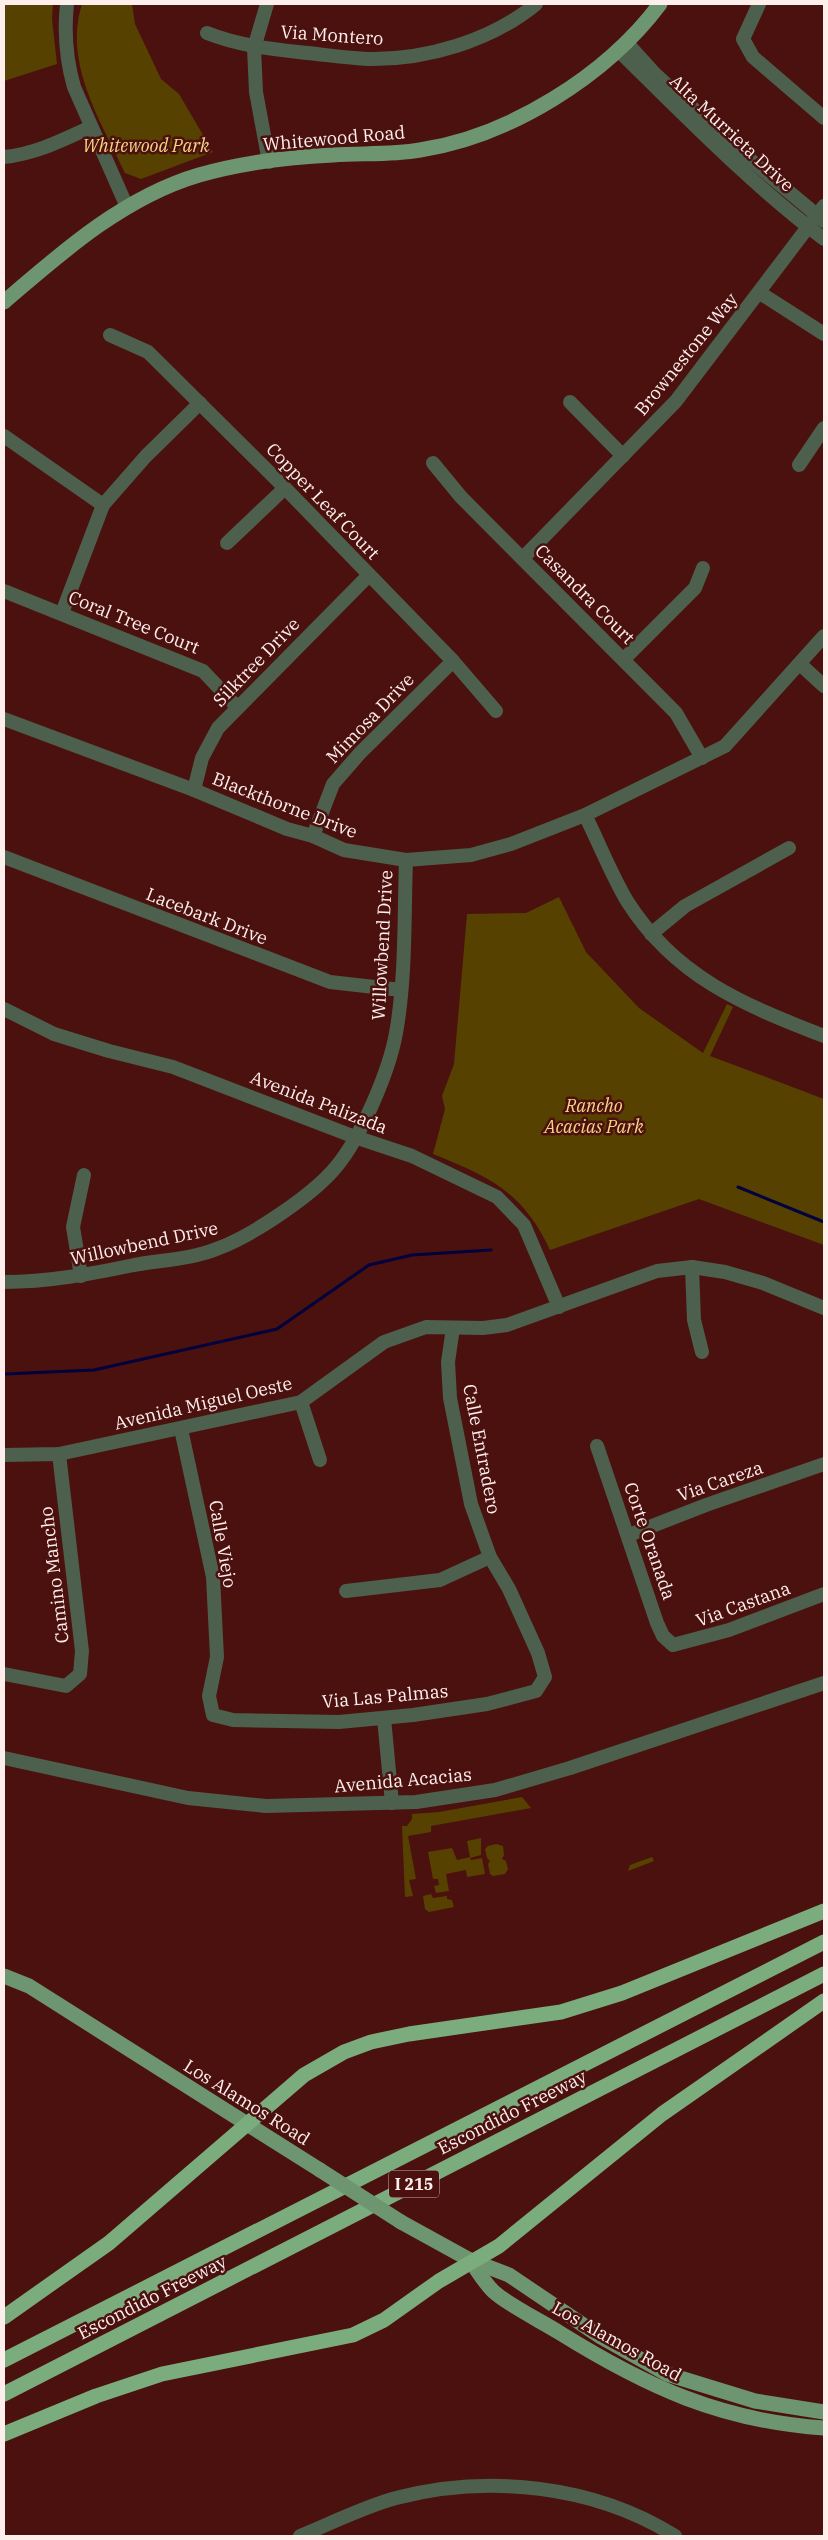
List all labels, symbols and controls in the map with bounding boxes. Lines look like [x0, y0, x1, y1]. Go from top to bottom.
street label: Via Montero [280, 20, 384, 50]
street label: Alta Murrieta Drive [665, 69, 799, 197]
street label: Whitewood Road [262, 120, 406, 156]
park label: Whitewood Park [82, 134, 210, 157]
street label: Brownestone Way [629, 288, 743, 420]
street label: Copper Leaf Court [261, 438, 385, 564]
street label: Casandra Court [530, 539, 640, 649]
street label: Coral Tree Court [65, 585, 203, 659]
street label: Silktree Drive [208, 613, 304, 711]
street label: Mimosa Drive [321, 668, 419, 768]
street label: Blackthorne Drive [209, 767, 361, 843]
street label: Willowbend Drive [367, 869, 397, 1021]
street label: Lacebark Drive [143, 882, 271, 950]
street label: Avenida Palizada [247, 1065, 391, 1139]
park label: Rancho Acacias Park [543, 1094, 644, 1138]
street label: Willowbend Drive [68, 1216, 220, 1270]
street label: Avenida Miguel Oeste [112, 1371, 294, 1435]
street label: Calle Entradero [458, 1382, 506, 1516]
street label: Via Careza [674, 1456, 766, 1506]
street label: Corte Oranada [619, 1479, 681, 1603]
street label: Calle Viejo [204, 1498, 242, 1590]
street label: Camino Mancho [34, 1505, 74, 1645]
street label: Via Castana [693, 1576, 793, 1632]
street label: Via Las Palmas [321, 1679, 449, 1713]
street label: Avenida Acacias [333, 1763, 473, 1797]
street label: Los Alamos Road [180, 2054, 314, 2150]
street label: Escondido Freeway [434, 2064, 591, 2160]
road number: I 215 [389, 2170, 439, 2198]
street label: Escondido Freeway [74, 2249, 231, 2345]
street label: Los Alamos Road [548, 2296, 686, 2386]

